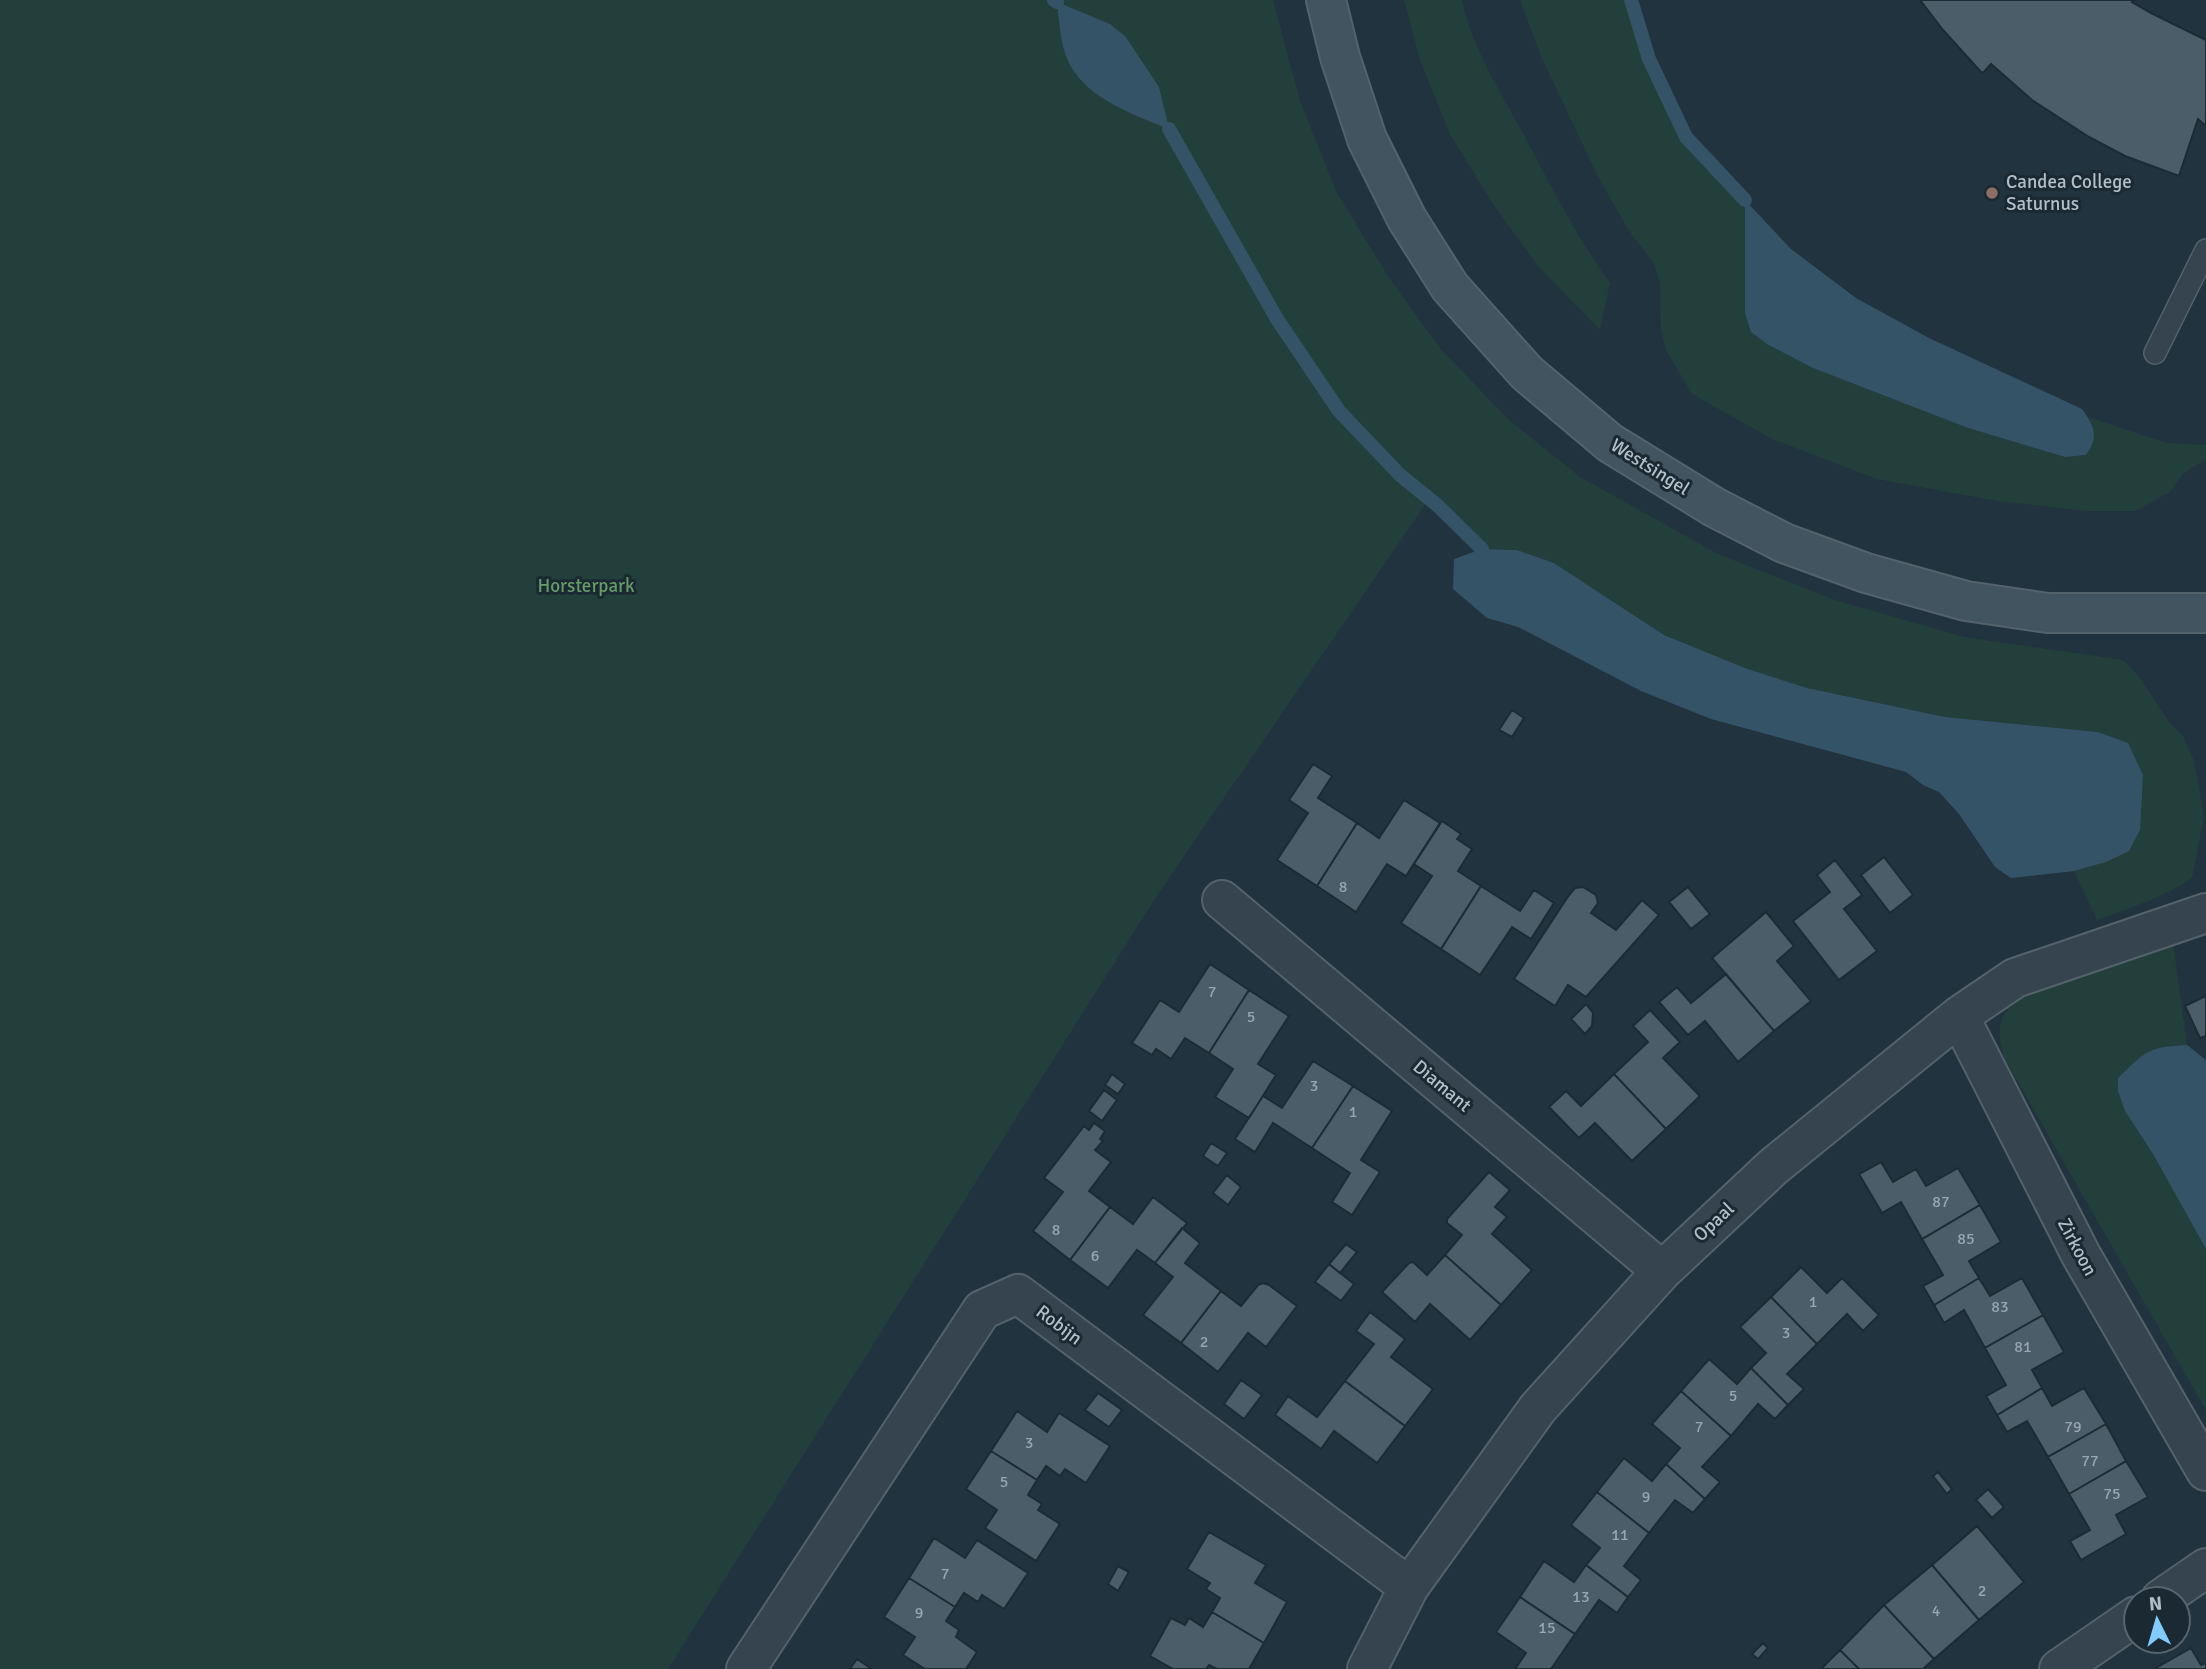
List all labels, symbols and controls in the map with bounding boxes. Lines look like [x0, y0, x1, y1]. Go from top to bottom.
place label: Candea College Saturnus [2006, 170, 2132, 216]
marker: Candea College Saturnus [1984, 185, 2000, 201]
street label: Westsingel [1606, 433, 1694, 501]
park label: Horsterpark [537, 574, 635, 598]
house number: 8 [1339, 877, 1347, 897]
house number: 7 [1208, 982, 1216, 1002]
house number: 5 [1247, 1007, 1255, 1027]
street label: Diamant [1408, 1055, 1476, 1118]
house number: 3 [1310, 1076, 1318, 1096]
house number: 1 [1349, 1102, 1357, 1122]
house number: 87 [1932, 1192, 1950, 1212]
street label: Opaal [1688, 1197, 1740, 1247]
street label: Zirkoon [2052, 1214, 2102, 1280]
house number: 8 [1052, 1220, 1060, 1240]
house number: 85 [1957, 1229, 1975, 1249]
house number: 6 [1091, 1246, 1099, 1266]
house number: 1 [1809, 1292, 1817, 1312]
house number: 83 [1991, 1297, 2009, 1317]
street label: Robijn [1031, 1300, 1087, 1350]
house number: 3 [1782, 1323, 1790, 1343]
house number: 2 [1200, 1332, 1208, 1352]
house number: 81 [2014, 1337, 2032, 1357]
house number: 5 [1729, 1386, 1737, 1406]
house number: 7 [1695, 1417, 1703, 1437]
house number: 79 [2064, 1417, 2082, 1437]
house number: 3 [1025, 1433, 1033, 1453]
house number: 77 [2081, 1451, 2099, 1471]
house number: 5 [1000, 1472, 1008, 1492]
house number: 75 [2103, 1484, 2121, 1504]
house number: 9 [1642, 1487, 1650, 1507]
house number: 11 [1611, 1525, 1629, 1545]
house number: 7 [941, 1564, 949, 1584]
house number: 2 [1978, 1581, 1986, 1601]
north arrow [2122, 1585, 2192, 1655]
house number: 13 [1572, 1587, 1590, 1607]
text: N [2148, 1592, 2163, 1617]
house number: 4 [1932, 1601, 1941, 1621]
house number: 9 [915, 1603, 923, 1623]
house number: 15 [1538, 1618, 1556, 1638]

